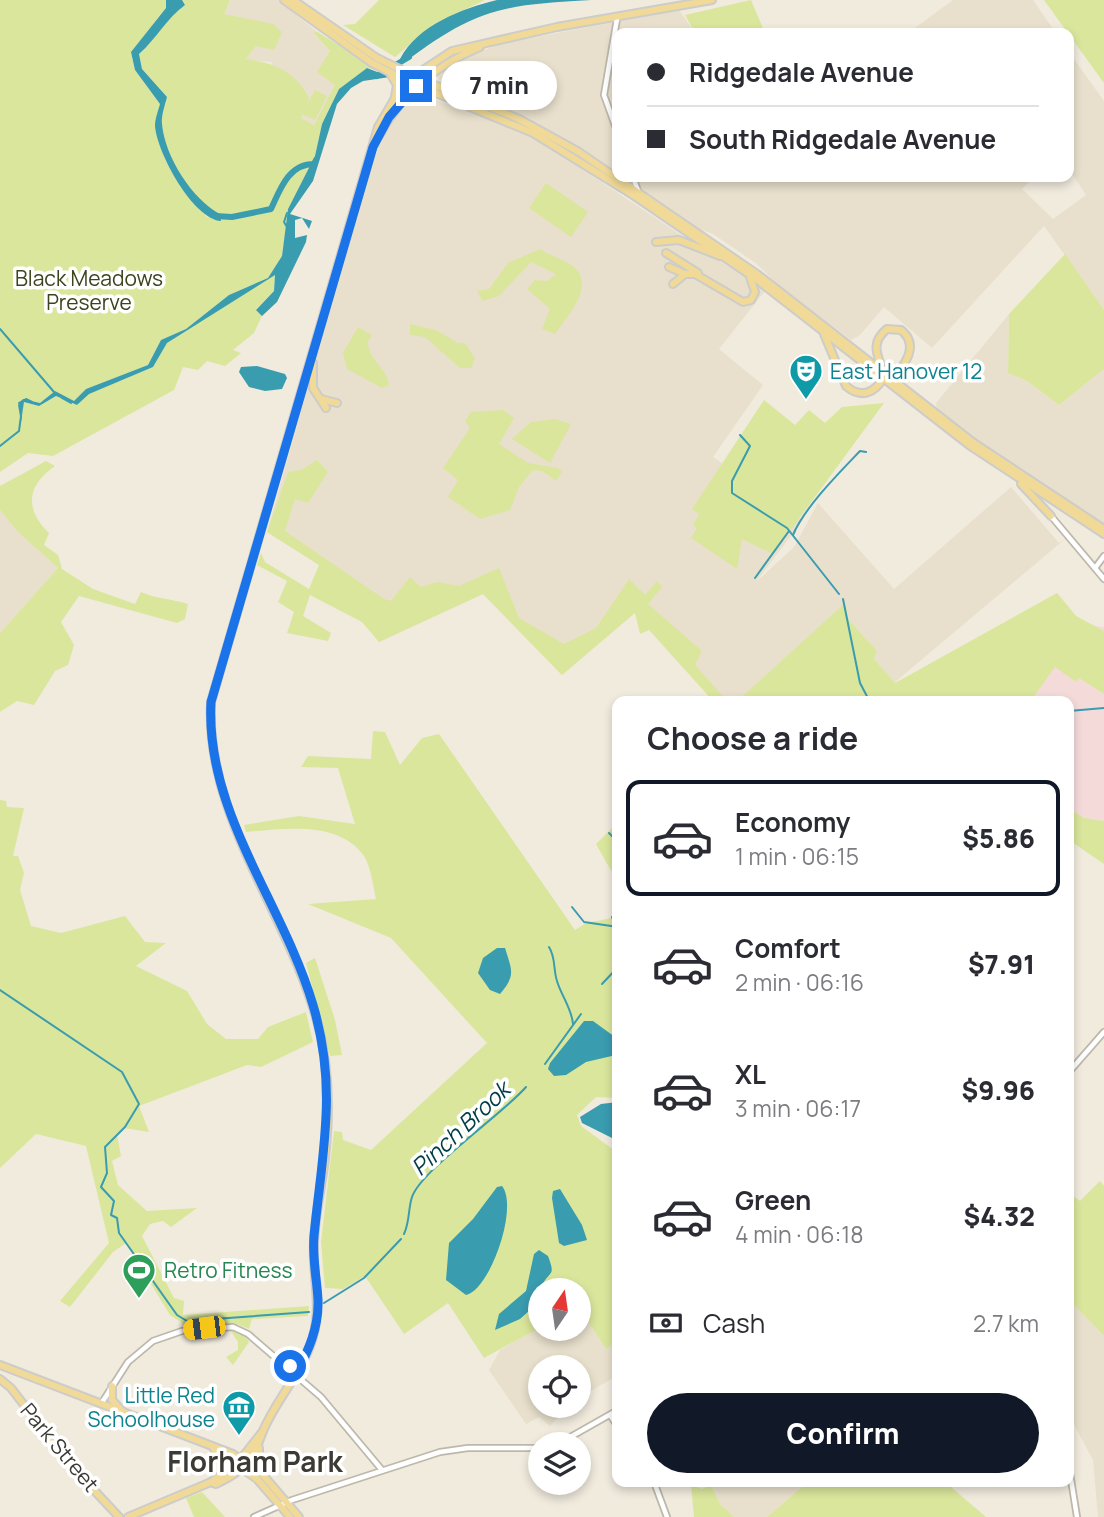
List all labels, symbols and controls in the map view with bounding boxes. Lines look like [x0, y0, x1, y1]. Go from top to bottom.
text: Ridgedale Avenue [689, 54, 914, 90]
callout: 7 min [440, 62, 556, 110]
text: 7 min [469, 69, 529, 101]
route end [400, 70, 432, 102]
text: South Ridgedale Avenue [689, 121, 996, 157]
park label: Black Meadows Preserve [15, 264, 163, 316]
theatre icon: East Hanover 12 [787, 352, 825, 401]
place label: East Hanover 12 [830, 357, 982, 385]
text: Choose a ride [647, 716, 858, 760]
text: Economy [735, 804, 850, 840]
icon: car [651, 807, 714, 870]
text: $5.86 [962, 820, 1035, 856]
text: 1 min · 06:15 [735, 840, 859, 872]
text: Comfort [735, 930, 841, 966]
icon: car [651, 933, 714, 996]
text: $7.91 [968, 946, 1035, 982]
text: 2 min · 06:16 [735, 966, 864, 998]
text: XL [735, 1056, 766, 1092]
icon: car [651, 1059, 714, 1122]
water label: Pinch Brook [404, 1071, 519, 1182]
text: $9.96 [961, 1072, 1035, 1108]
text: 3 min · 06:17 [735, 1092, 861, 1124]
text: Green [735, 1182, 811, 1218]
icon: car [651, 1185, 714, 1248]
text: $4.32 [963, 1198, 1035, 1234]
text: 4 min · 06:18 [735, 1218, 864, 1250]
sports icon: Retro Fitness [120, 1251, 158, 1300]
place label: Retro Fitness [164, 1256, 293, 1284]
north arrow [528, 1278, 592, 1340]
map controls [528, 1278, 591, 1495]
icon: cash [647, 1304, 685, 1342]
text: Cash [703, 1305, 765, 1341]
text: 2.7 km [973, 1307, 1039, 1339]
car [182, 1315, 227, 1341]
route start [274, 1350, 306, 1382]
button: locate [528, 1355, 591, 1418]
place label: Little Red Schoolhouse [88, 1381, 215, 1433]
museum icon: Little Red Schoolhouse [220, 1388, 258, 1437]
button: Confirm [647, 1393, 1039, 1473]
street label: Park Street [15, 1397, 105, 1497]
button: layers [528, 1432, 591, 1495]
district label: Florham Park [167, 1442, 344, 1480]

